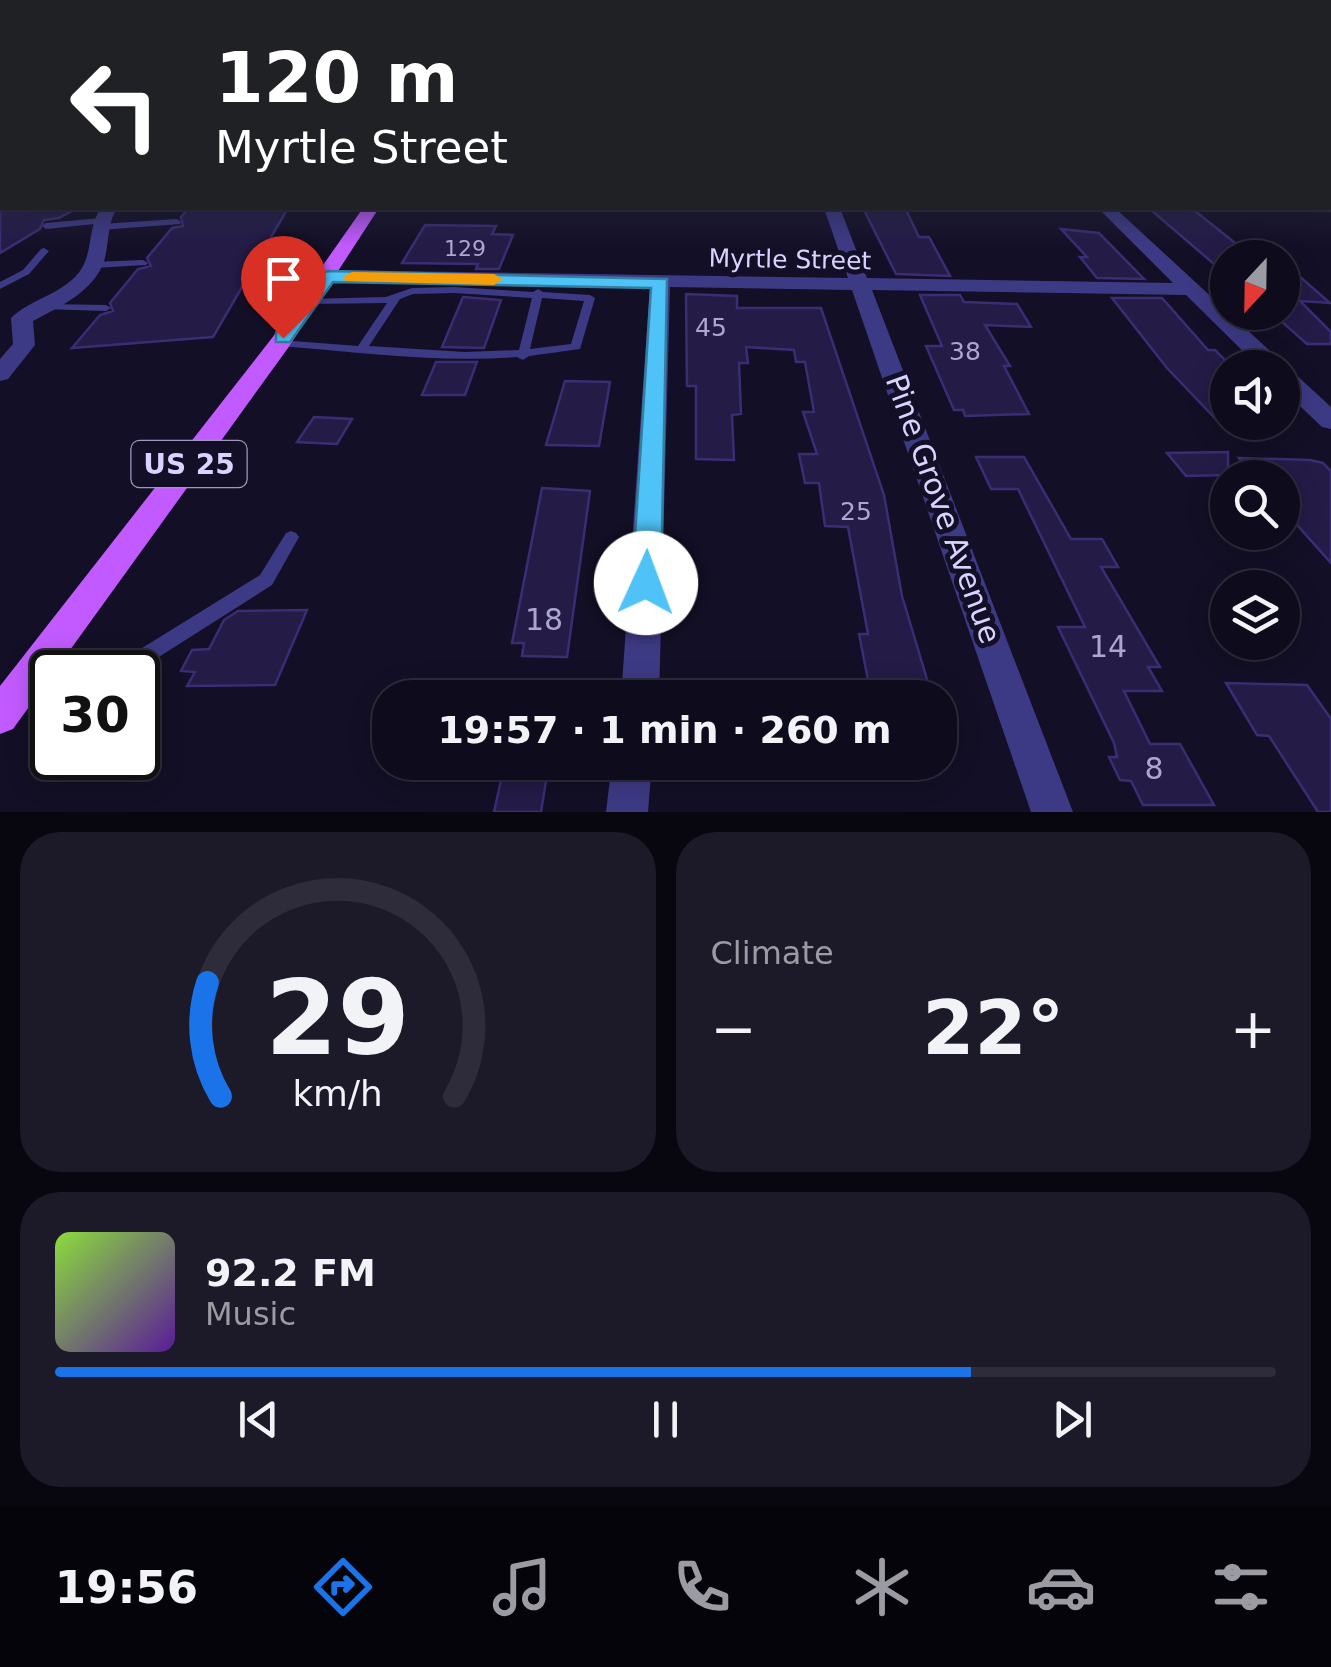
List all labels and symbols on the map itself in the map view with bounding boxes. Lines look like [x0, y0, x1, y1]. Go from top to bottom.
pin [241, 236, 326, 339]
house number: 129 [444, 236, 486, 261]
north arrow [1210, 240, 1300, 330]
street label: Myrtle Street [708, 244, 872, 275]
house number: 45 [695, 313, 727, 342]
house number: 38 [949, 337, 981, 366]
street label: Pine Grove Avenue [879, 370, 1008, 648]
road number: US 25 [132, 441, 246, 487]
house number: 25 [840, 497, 872, 526]
position arrow [594, 531, 698, 635]
house number: 18 [525, 602, 563, 637]
house number: 14 [1089, 629, 1127, 664]
speed limit sign: 30 [30, 650, 160, 780]
house number: 8 [1144, 751, 1164, 786]

